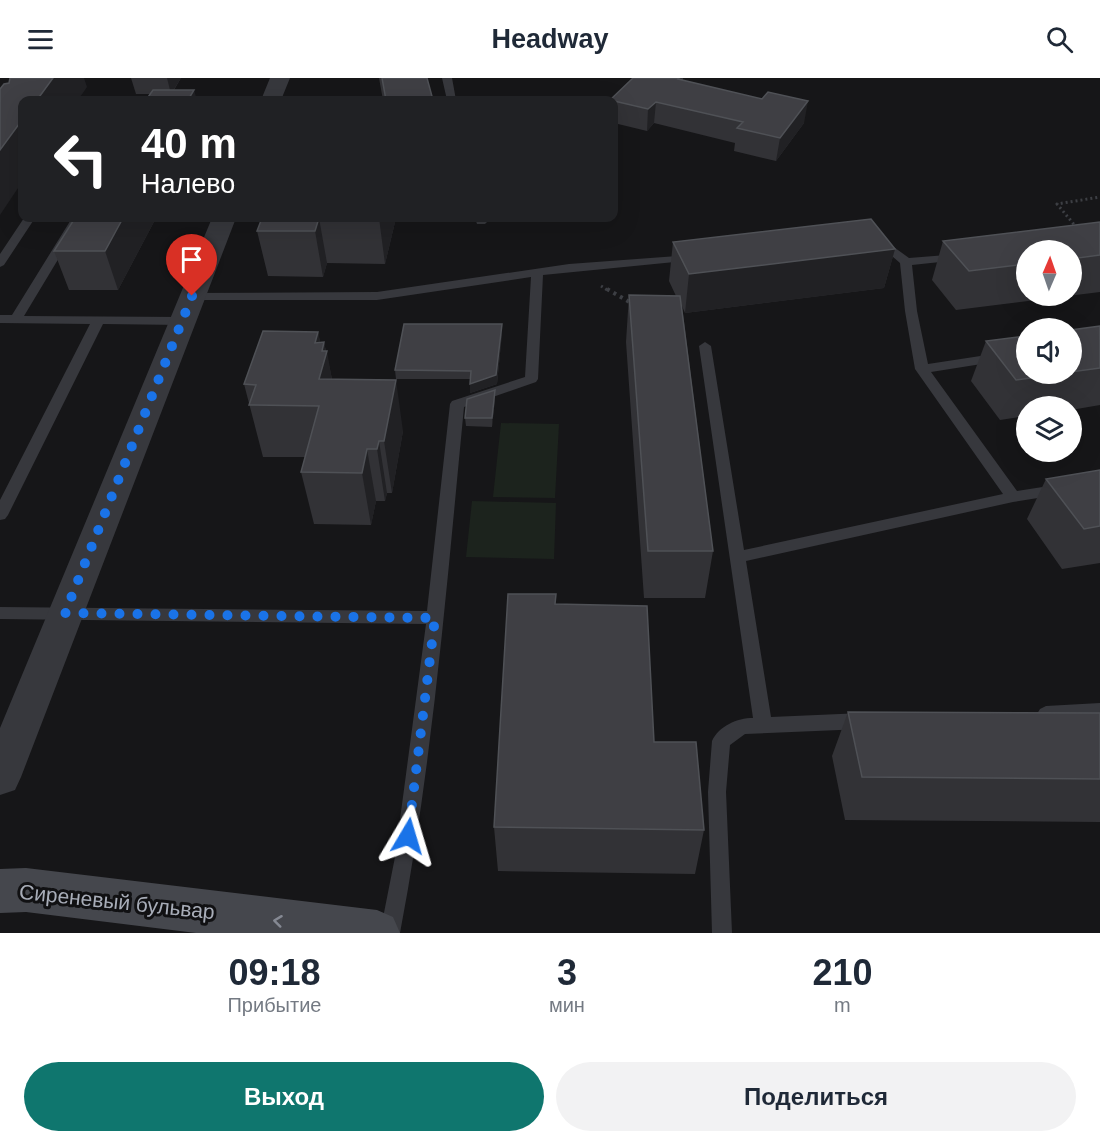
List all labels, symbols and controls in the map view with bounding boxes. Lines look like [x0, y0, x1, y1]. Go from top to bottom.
icon: menu [24, 23, 57, 56]
icon: search [1043, 23, 1076, 56]
text: Headway [491, 24, 609, 54]
icon: left [42, 120, 120, 198]
text: 40 m [141, 120, 237, 167]
text: Налево [141, 169, 235, 199]
pin [166, 234, 217, 296]
north arrow [1016, 240, 1082, 306]
map controls [1016, 240, 1082, 462]
icon: arrive [175, 243, 208, 276]
button: sound [1016, 318, 1082, 384]
button: layers [1016, 396, 1082, 462]
position arrow [376, 804, 440, 868]
street label: Сиреневый бульвар [18, 880, 216, 923]
one-way arrow [273, 915, 282, 927]
text: 09:18 [228, 952, 321, 993]
text: 3 [557, 952, 577, 993]
text: 210 [812, 952, 872, 993]
text: Прибытие [227, 994, 321, 1016]
text: мин [549, 994, 585, 1016]
text: m [834, 994, 851, 1016]
button: Выход [24, 1062, 544, 1131]
button: Поделиться [556, 1062, 1076, 1131]

